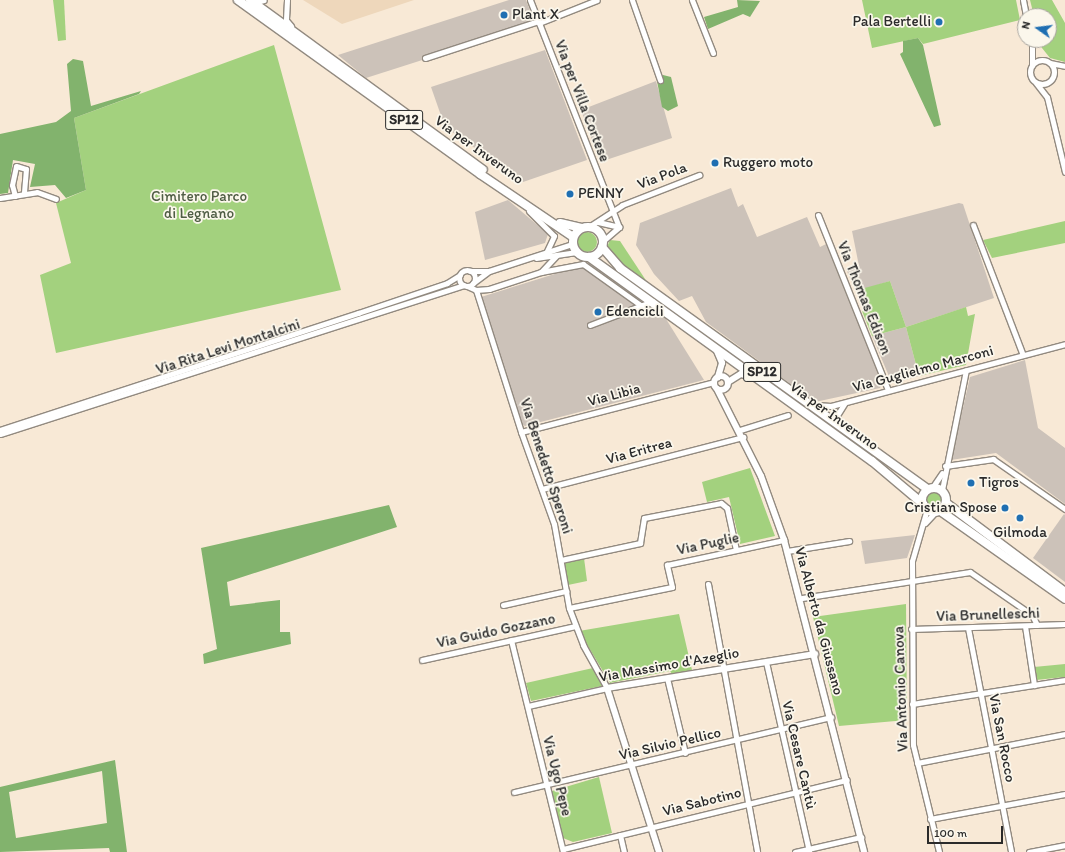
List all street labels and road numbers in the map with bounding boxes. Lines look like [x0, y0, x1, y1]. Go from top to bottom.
street label: Via per Villa Cortese [550, 37, 614, 165]
road number: SP12 [385, 108, 423, 132]
street label: Via per Inveruno [431, 112, 527, 188]
street label: Via Pola [635, 158, 689, 194]
street label: Via Thomas Edison [833, 239, 895, 357]
street label: Via Rita Levi Montalcini [154, 315, 302, 379]
street label: Via Guglielmo Marconi [851, 342, 995, 396]
road number: SP12 [743, 360, 781, 384]
street label: Via per Inveruno [786, 378, 882, 454]
street label: Via Libia [585, 379, 643, 411]
street label: Via Benedetto Speroni [516, 396, 576, 536]
street label: Via Eritrea [604, 434, 674, 468]
street label: Via Puglie [675, 529, 741, 559]
street label: Via Alberto da Giussano [790, 544, 848, 698]
street label: Via Brunelleschi [936, 604, 1040, 626]
street label: Via Guido Gozzano [435, 610, 557, 652]
street label: Via Antonio Canova [890, 626, 912, 752]
street label: Via Massimo d'Azeglio [598, 644, 740, 686]
street label: Via San Rocco [985, 692, 1019, 784]
street label: Via Cesare Cantù [778, 699, 820, 811]
street label: Via Silvio Pellico [617, 724, 723, 764]
street label: Via Ugo Pepe [538, 734, 576, 818]
street label: Via Sabotino [661, 784, 743, 820]

